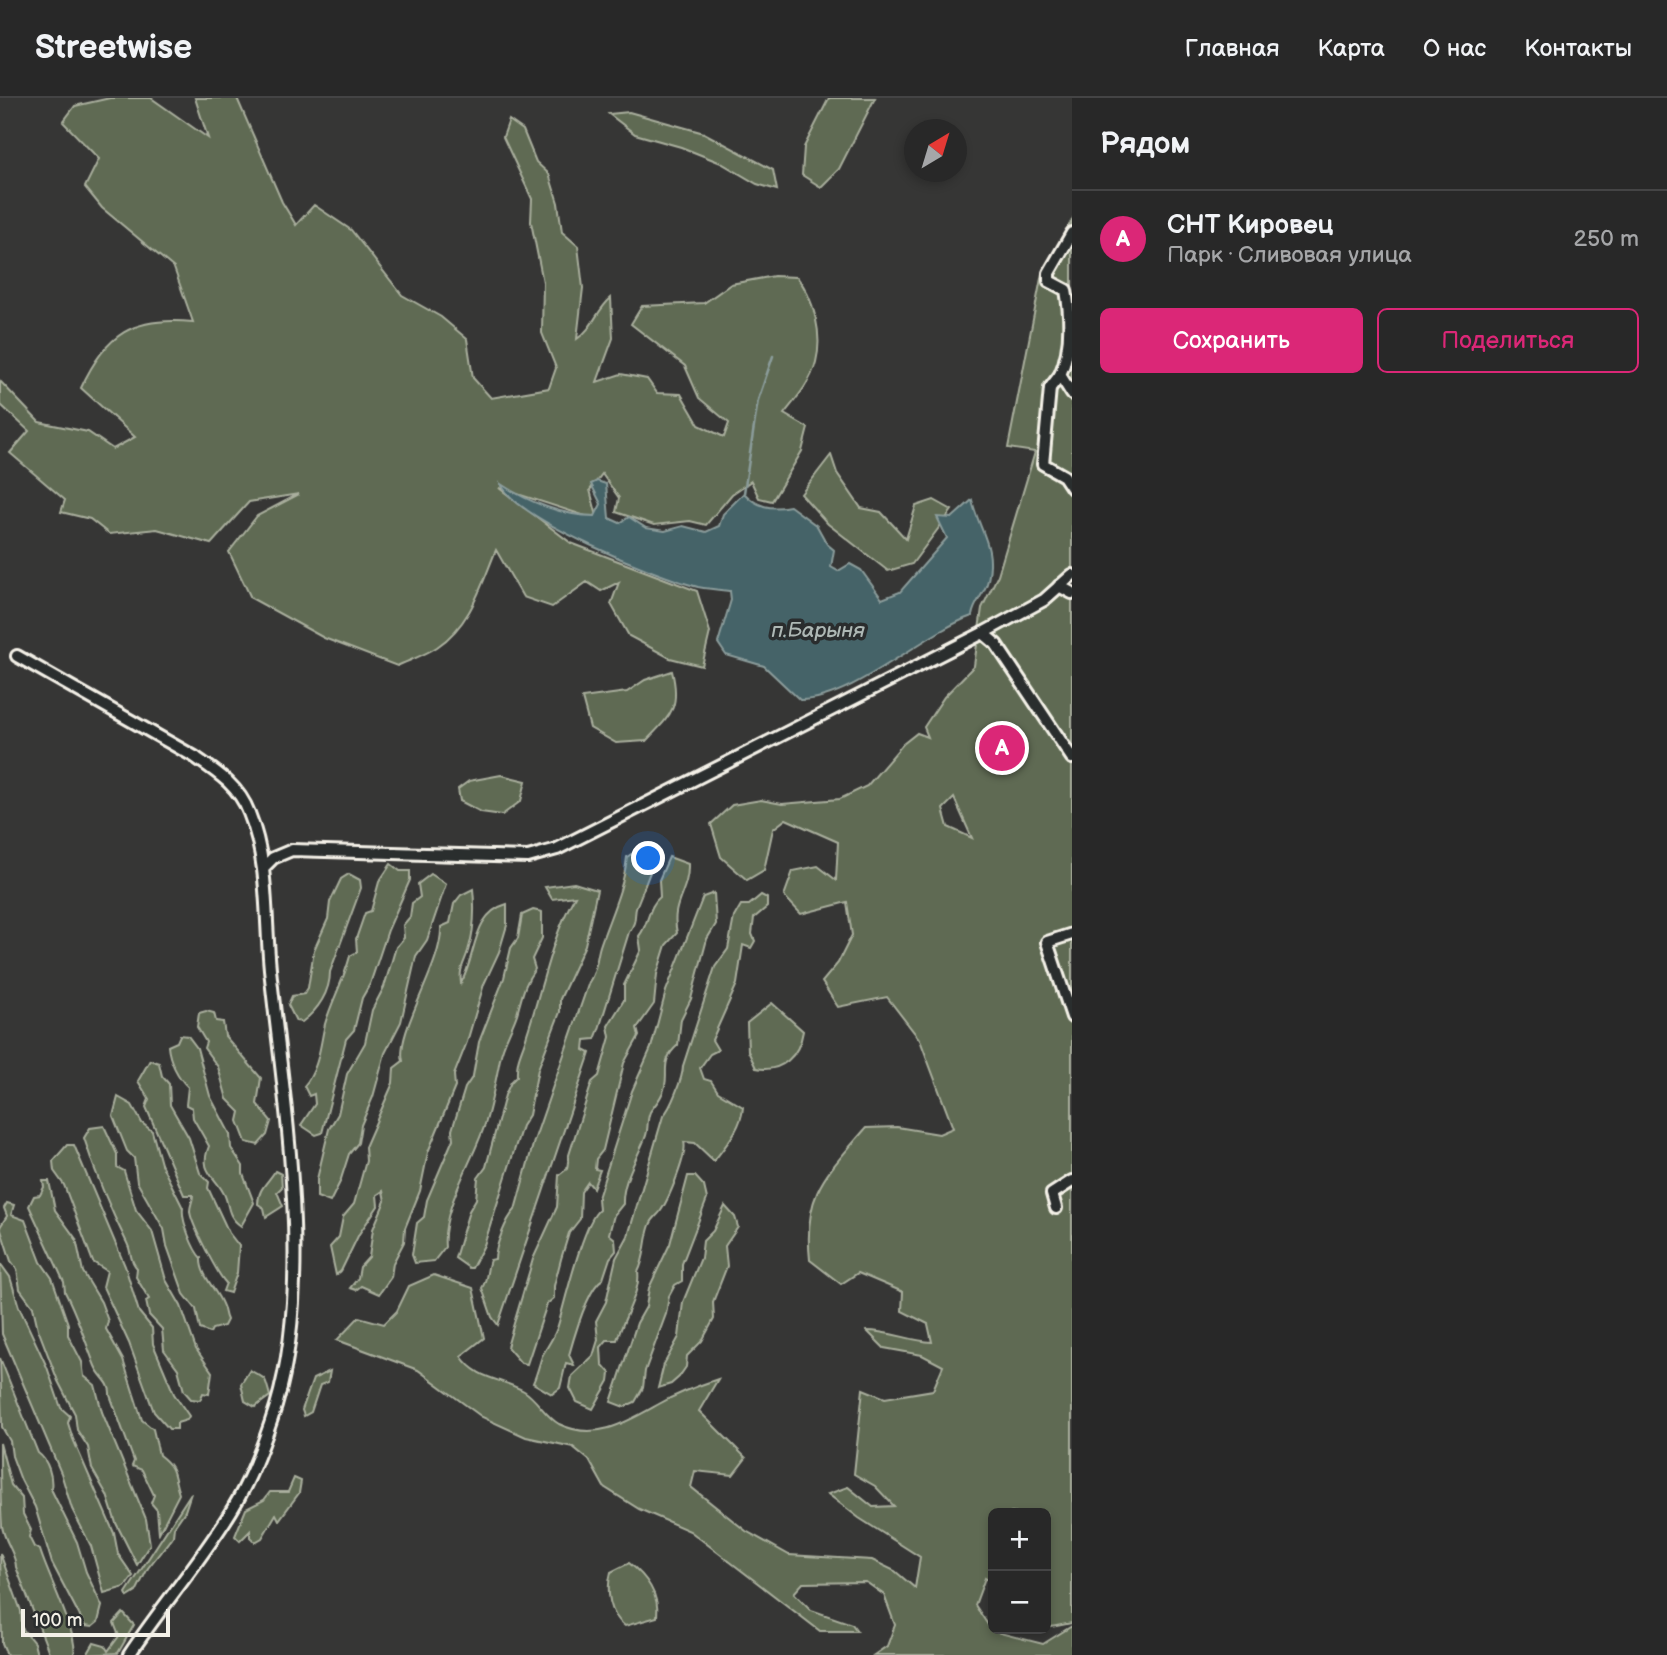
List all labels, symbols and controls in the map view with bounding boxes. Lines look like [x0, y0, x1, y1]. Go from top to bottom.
text: Streetwise [35, 28, 192, 68]
text: Главная [1185, 34, 1279, 63]
text: Карта [1317, 34, 1385, 63]
text: О нас [1423, 34, 1486, 63]
text: Контакты [1524, 34, 1632, 63]
north arrow [904, 119, 967, 182]
text: Рядом [1100, 126, 1190, 162]
text: СНТ Кировец [1167, 210, 1333, 241]
text: A [1116, 225, 1130, 253]
text: 250 m [1573, 225, 1639, 253]
text: Парк · Сливовая улица [1167, 241, 1412, 269]
button: Сохранить [1100, 308, 1363, 373]
button: Поделиться [1377, 308, 1639, 373]
water label: п.Барыня [771, 618, 865, 643]
pin: A [979, 722, 1025, 774]
your location [631, 841, 665, 875]
map controls [988, 1508, 1051, 1634]
button: + [988, 1508, 1051, 1571]
button: − [988, 1571, 1051, 1634]
scale bar [21, 1606, 170, 1638]
text: 100 m [32, 1609, 83, 1632]

